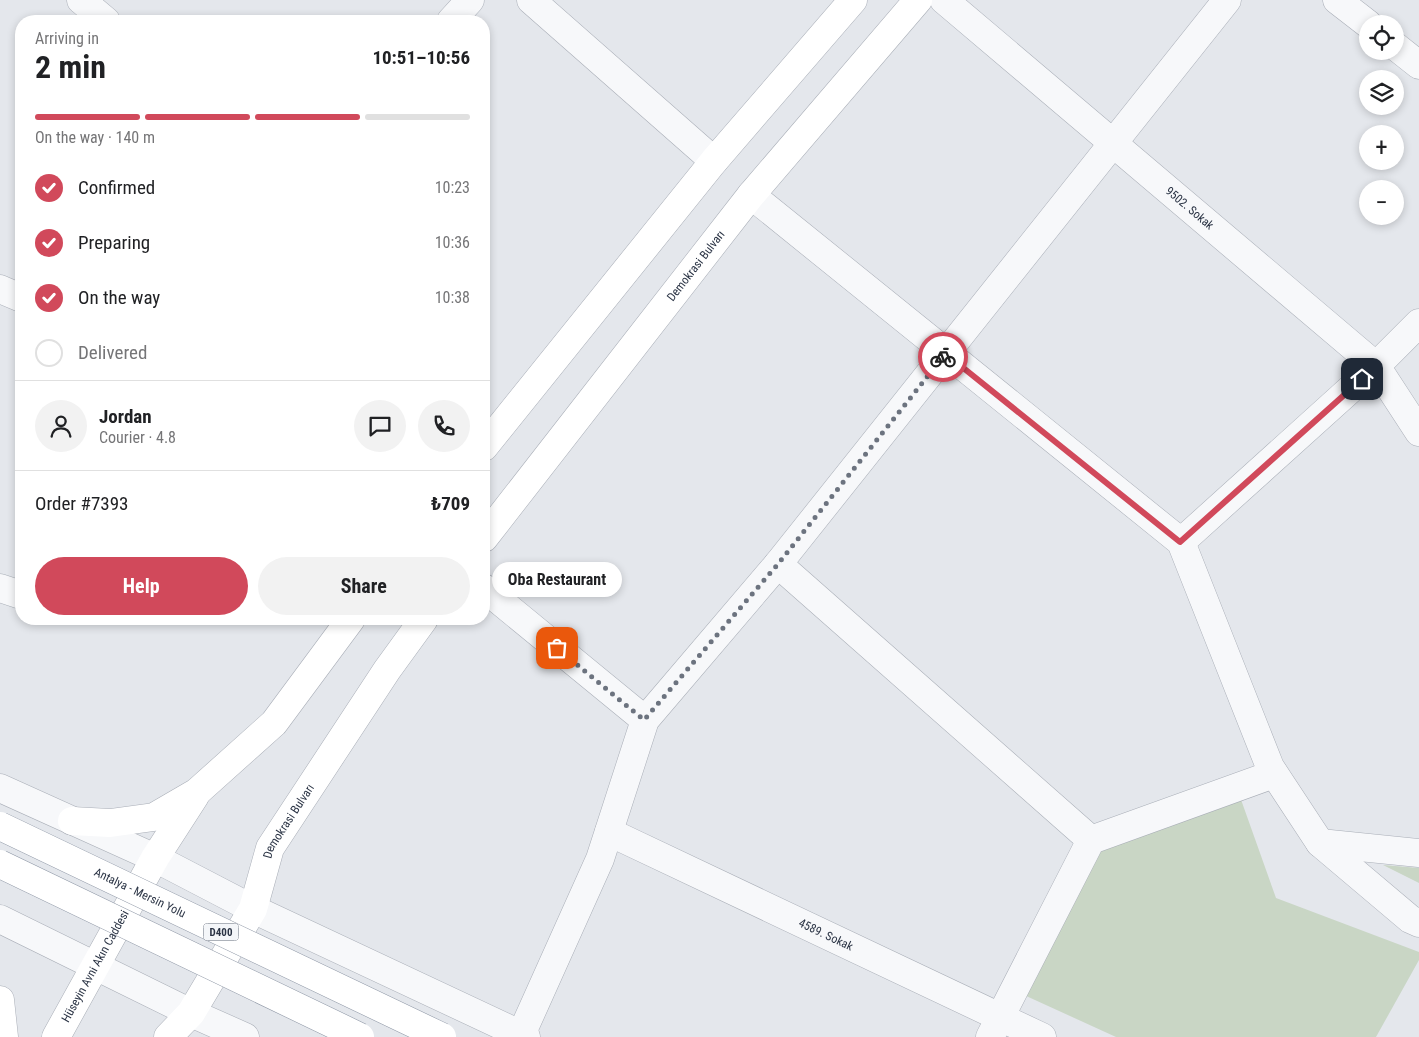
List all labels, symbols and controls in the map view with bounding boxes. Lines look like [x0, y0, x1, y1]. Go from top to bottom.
map controls [1359, 15, 1404, 225]
button: locate [1359, 15, 1404, 60]
text: Arriving in [35, 29, 99, 48]
text: 10:51–10:56 [372, 46, 470, 69]
text: 2 min [35, 48, 106, 86]
button: layers [1359, 70, 1404, 115]
button: + [1359, 125, 1404, 170]
text: On the way · 140 m [35, 128, 155, 147]
icon: check [35, 174, 63, 202]
text: Confirmed [78, 176, 155, 199]
text: 10:23 [435, 178, 470, 197]
button: − [1359, 180, 1404, 225]
street label: 9502. Sokak [1163, 184, 1217, 233]
street label: Demokrasi Bulvarı [664, 228, 728, 304]
icon: check [35, 229, 63, 257]
text: Preparing [78, 231, 150, 254]
text: 10:36 [435, 233, 470, 252]
icon: check [35, 284, 63, 312]
text: On the way [78, 286, 160, 309]
text: 10:38 [435, 288, 470, 307]
courier [918, 332, 968, 382]
text: Delivered [78, 341, 147, 364]
icon: bike [929, 343, 957, 371]
pin [1341, 358, 1383, 400]
icon: home [1348, 365, 1376, 393]
button: person [35, 400, 87, 452]
button: chat [354, 400, 406, 452]
button: phone [418, 400, 470, 452]
text: Jordan [99, 405, 152, 428]
text: Courier · 4.8 [99, 428, 176, 447]
text: Order #7393 [35, 492, 128, 515]
text: ₺709 [431, 492, 470, 515]
button: Help [35, 557, 248, 615]
button: Share [258, 557, 470, 615]
callout: Oba Restaurant [492, 563, 622, 598]
text: Oba Restaurant [508, 570, 606, 589]
pin [536, 627, 578, 669]
icon: bag [543, 634, 571, 662]
street label: Demokrasi Bulvarı [260, 781, 317, 860]
street label: Antalya - Mersin Yolu [92, 865, 188, 921]
street label: Hüseyin Avni Akın Caddesi [59, 908, 132, 1025]
street label: 4589. Sokak [796, 916, 856, 954]
road number: D400 [204, 924, 238, 940]

